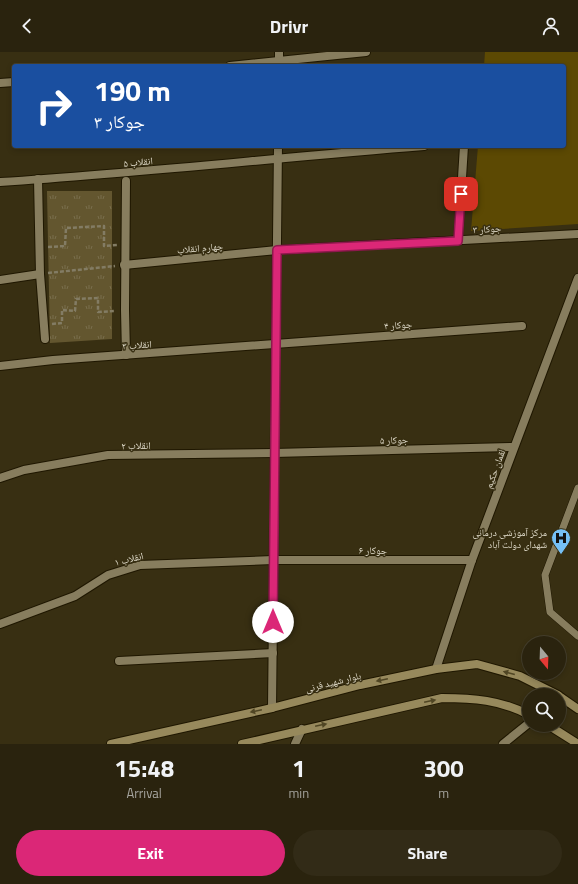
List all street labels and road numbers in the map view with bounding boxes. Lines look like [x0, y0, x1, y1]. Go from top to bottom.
street label: انقلاب ۵ [123, 153, 153, 171]
street label: جوکار ۳ [472, 221, 502, 237]
street label: چهارم انقلاب [176, 238, 224, 257]
street label: جوکار ۴ [383, 316, 413, 333]
street label: انقلاب ۳ [122, 336, 152, 354]
street label: جوکار ۵ [380, 432, 409, 448]
street label: انقلاب ۲ [121, 438, 151, 453]
street label: لقمان حکیم [481, 447, 509, 491]
street label: جوکار ۶ [359, 543, 388, 558]
street label: انقلاب ۱ [113, 548, 145, 570]
street label: بلوار شهید قرنی [303, 668, 363, 696]

